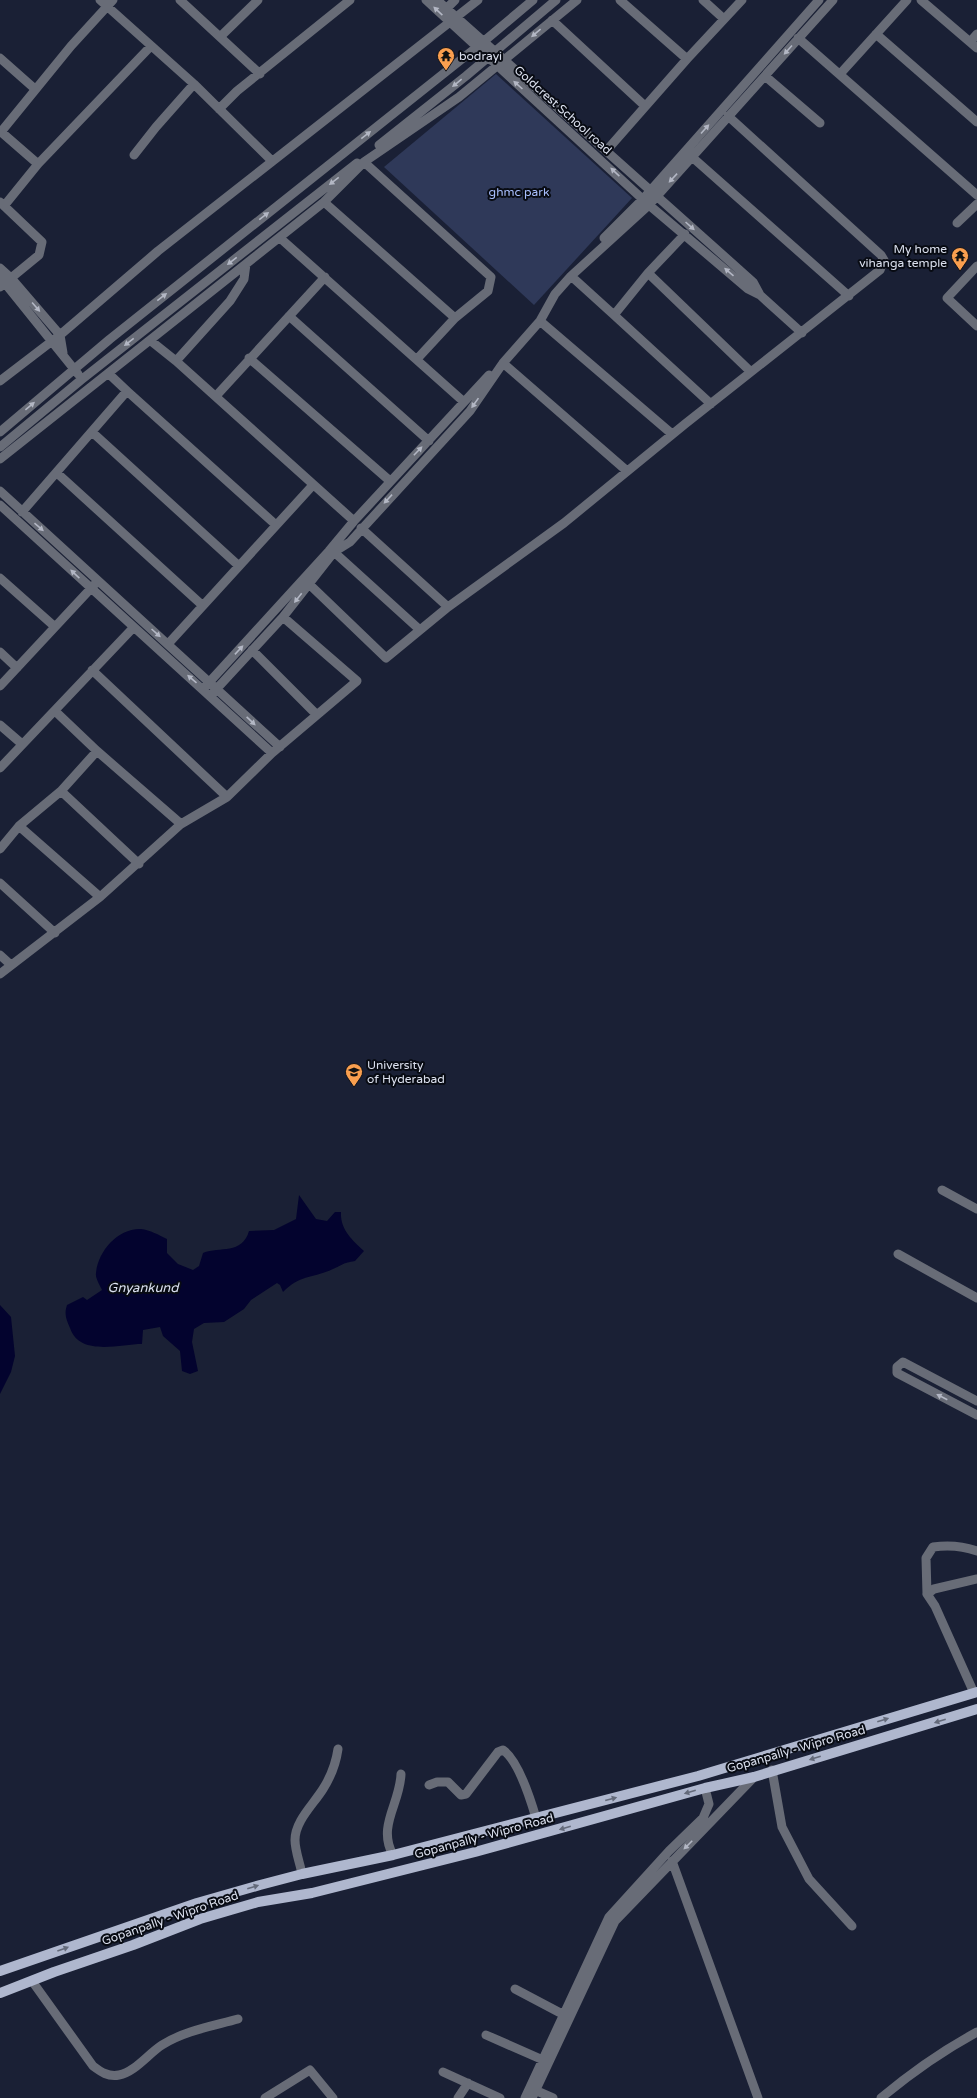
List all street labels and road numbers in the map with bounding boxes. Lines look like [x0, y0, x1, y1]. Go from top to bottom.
street label: Goldcrest School road [512, 63, 614, 157]
street label: Gopanpally - Wipro Road [725, 1723, 867, 1775]
street label: Gopanpally - Wipro Road [413, 1811, 555, 1861]
street label: Gopanpally - Wipro Road [100, 1888, 240, 1948]

